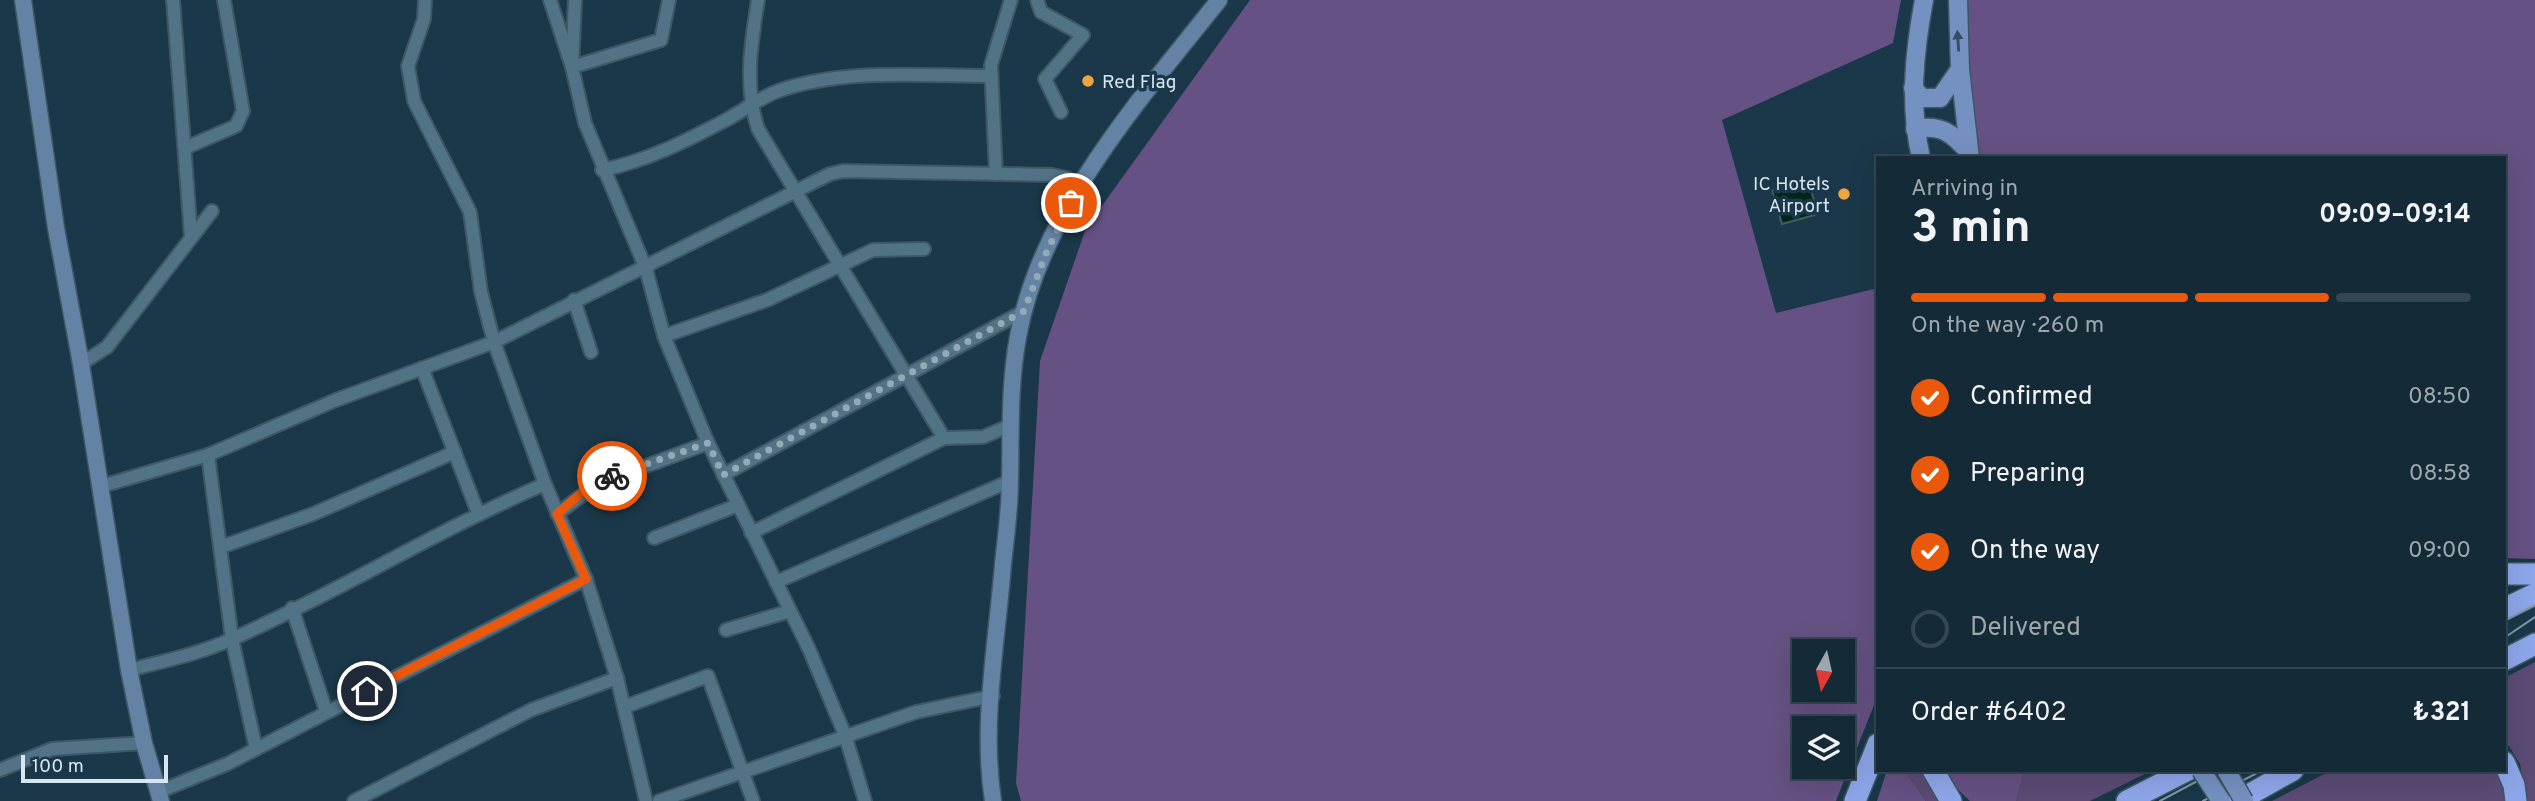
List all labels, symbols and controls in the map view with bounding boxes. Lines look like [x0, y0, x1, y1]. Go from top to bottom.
one-way arrow [1952, 30, 1963, 52]
place label: Red Flag [1102, 71, 1177, 95]
marker: Red Flag [1080, 73, 1096, 89]
pin [1041, 173, 1101, 233]
place label: IC Hotels Airport [1753, 173, 1830, 219]
text: Arriving in [1911, 175, 2018, 204]
icon: bag [1052, 184, 1090, 222]
marker: IC Hotels Airport [1836, 186, 1852, 202]
text: 09:09–09:14 [2319, 199, 2471, 232]
text: 3 min [1911, 200, 2031, 259]
text: On the way · 260 m [1911, 312, 2104, 341]
icon: check [1911, 379, 1949, 417]
text: Confirmed [1970, 381, 2093, 414]
text: 08:50 [2408, 383, 2471, 412]
courier [577, 441, 647, 511]
icon: check [1911, 456, 1949, 494]
icon: bike [593, 457, 631, 495]
text: Preparing [1970, 458, 2085, 491]
text: 08:58 [2409, 460, 2471, 489]
icon: check [1911, 533, 1949, 571]
text: On the way [1970, 535, 2100, 568]
text: 09:00 [2408, 537, 2471, 566]
text: Delivered [1970, 612, 2081, 645]
north arrow [1792, 639, 1855, 702]
map controls [1792, 639, 1855, 779]
pin [337, 661, 397, 721]
icon: home [348, 672, 386, 710]
text: Order #6402 [1911, 697, 2067, 730]
text: ₺321 [2413, 697, 2471, 730]
button: layers [1792, 716, 1855, 779]
scale bar [21, 752, 168, 784]
text: 100 m [32, 755, 84, 779]

